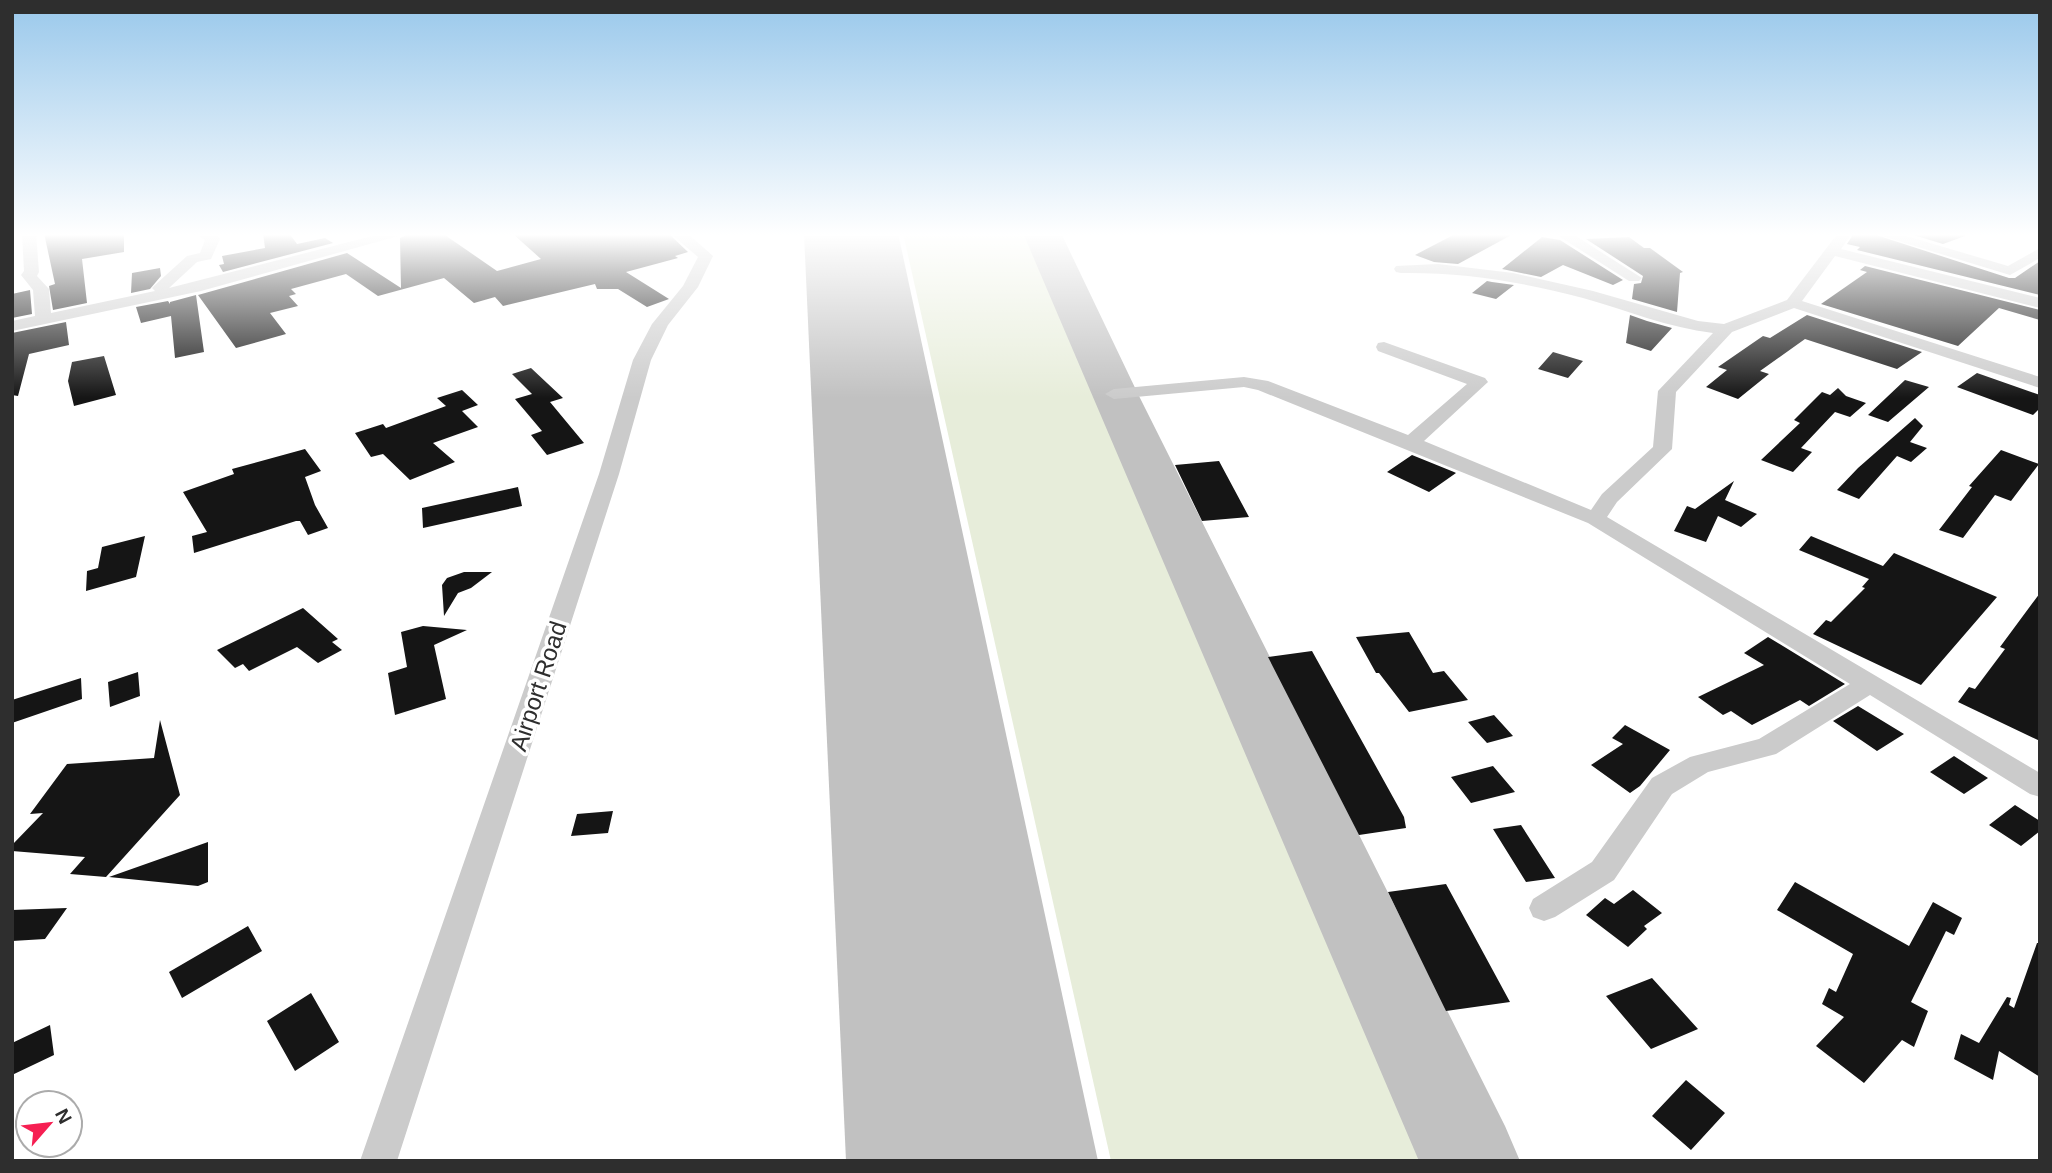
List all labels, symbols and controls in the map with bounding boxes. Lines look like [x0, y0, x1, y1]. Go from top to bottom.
street label: Airport Road [504, 618, 572, 754]
north arrow [14, 1089, 84, 1159]
text: N [51, 1105, 76, 1127]

